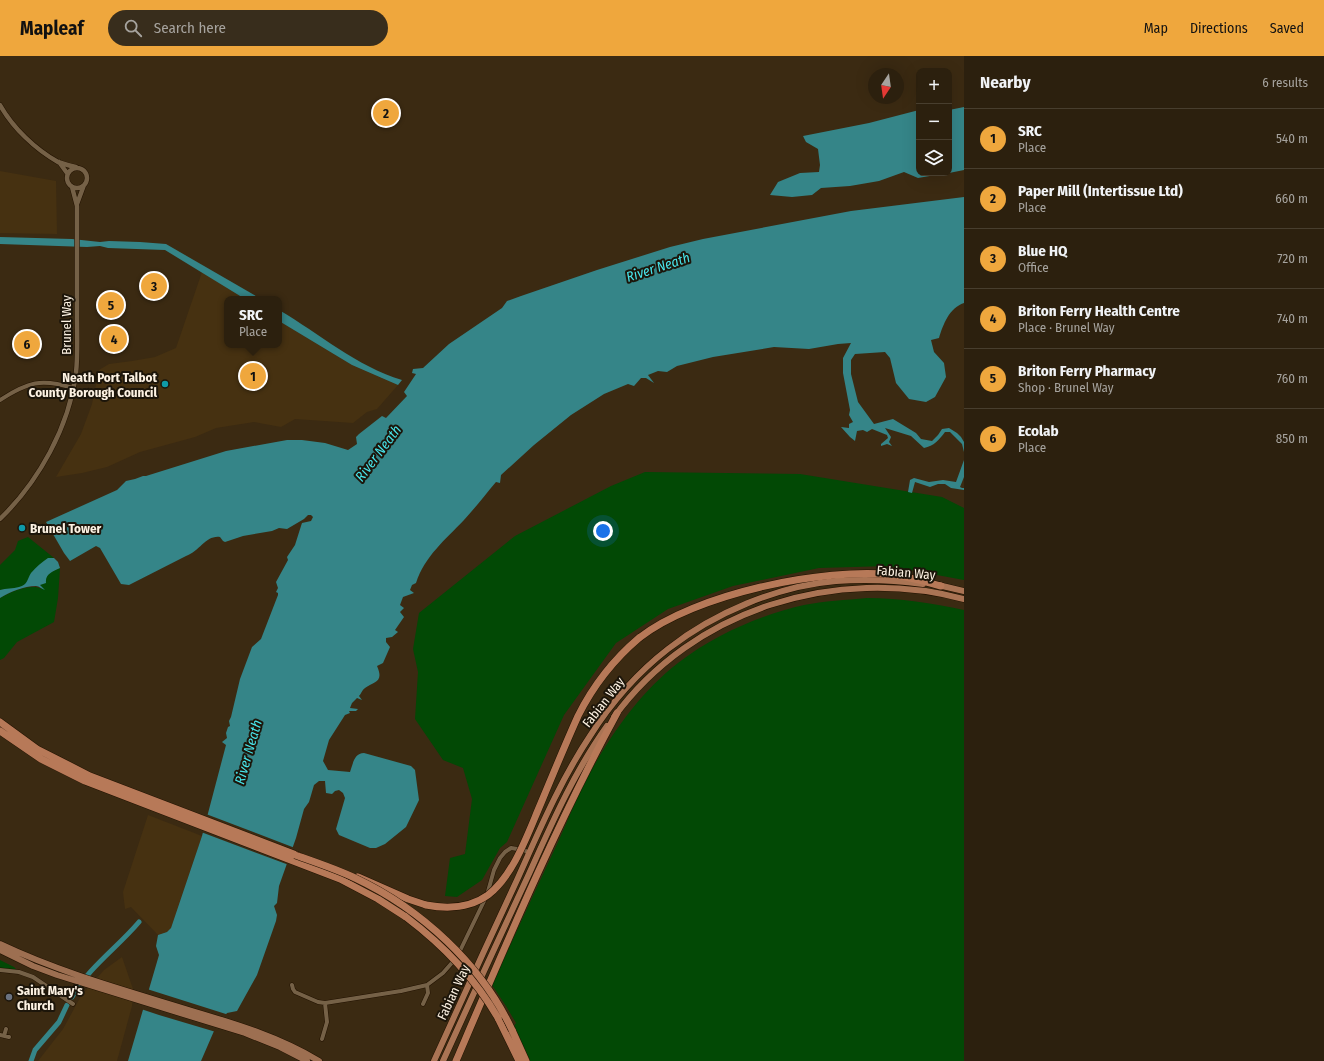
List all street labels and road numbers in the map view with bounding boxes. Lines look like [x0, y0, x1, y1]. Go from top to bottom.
street label: Brunel Way [59, 295, 74, 355]
street label: Fabian Way [876, 562, 936, 583]
street label: Fabian Way [579, 674, 628, 730]
street label: Fabian Way [434, 962, 473, 1022]

